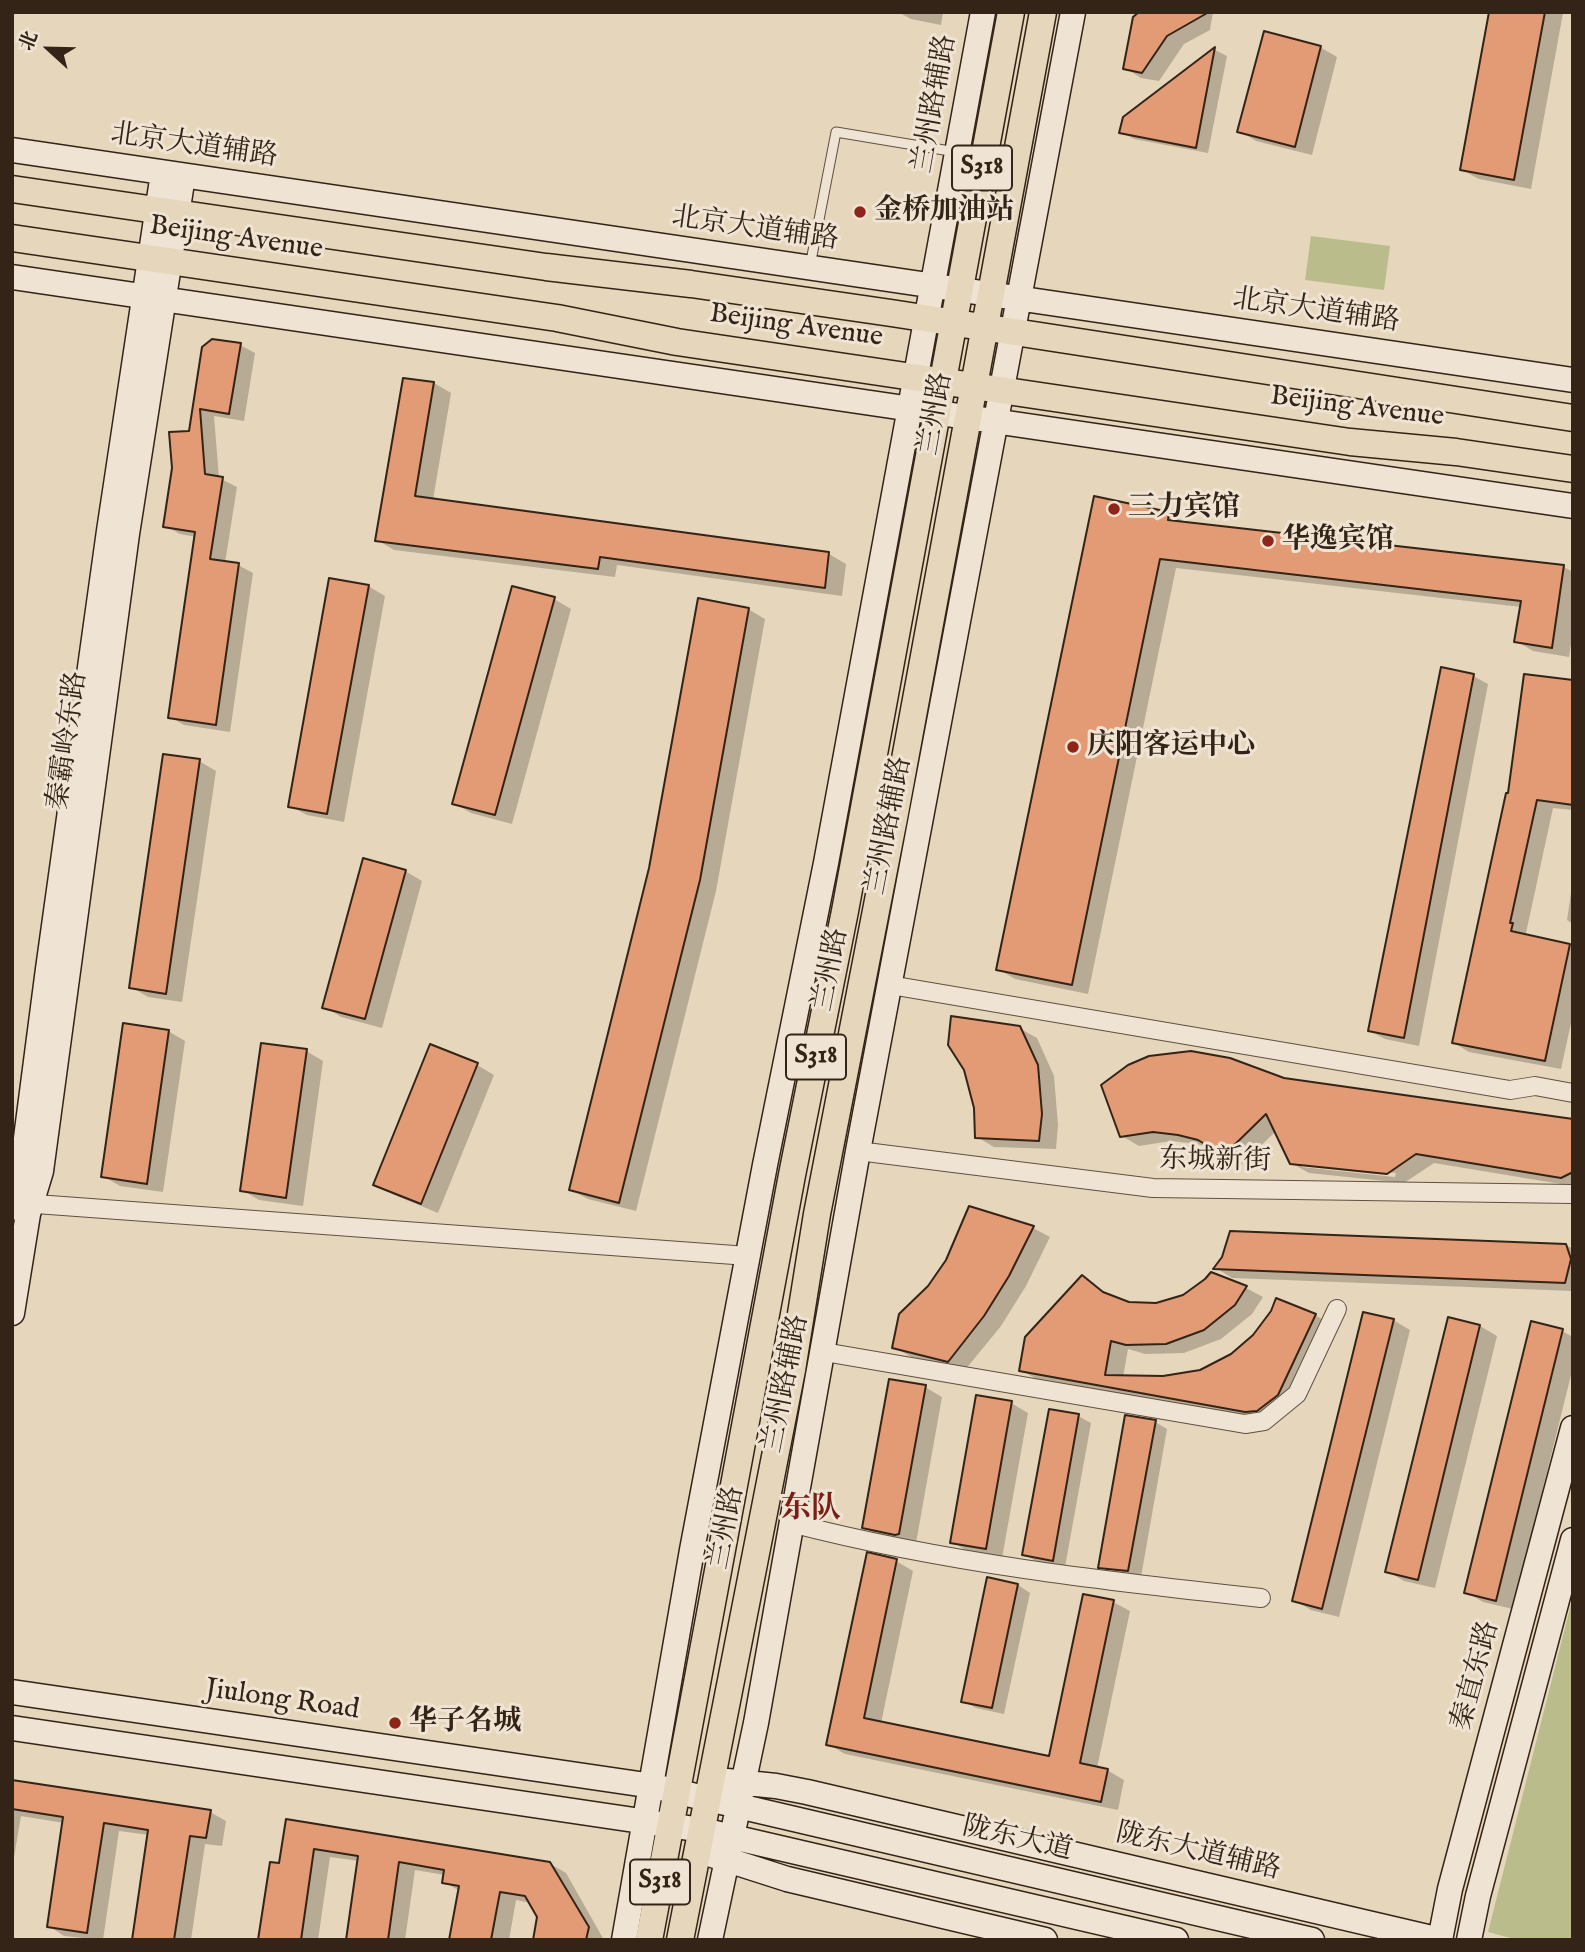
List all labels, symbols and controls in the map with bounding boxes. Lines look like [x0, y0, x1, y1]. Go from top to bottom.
north arrow [14, 14, 84, 84]
text: 北 [15, 28, 44, 54]
street label: 兰州路辅路 [907, 32, 965, 176]
street label: 北京大道辅路 [108, 119, 280, 175]
road number: S318 [952, 146, 1012, 190]
place label: 金桥加油站 [874, 195, 1014, 229]
street label: 北京大道辅路 [669, 202, 841, 258]
marker: 金桥加油站 [852, 204, 868, 220]
street label: Beijing Avenue [147, 210, 325, 268]
street label: 北京大道辅路 [1230, 284, 1402, 340]
street label: Beijing Avenue [707, 298, 885, 356]
street label: 兰州路 [913, 370, 961, 458]
street label: Beijing Avenue [1268, 381, 1446, 435]
place label: 三力宾馆 [1128, 492, 1240, 526]
marker: 三力宾馆 [1106, 501, 1122, 517]
place label: 华逸宾馆 [1282, 524, 1394, 558]
marker: 华逸宾馆 [1260, 533, 1276, 549]
street label: 秦霸岭东路 [43, 669, 95, 813]
place label: 庆阳客运中心 [1087, 730, 1255, 764]
marker: 庆阳客运中心 [1065, 739, 1081, 755]
street label: 兰州路辅路 [860, 754, 920, 898]
street label: 兰州路 [807, 926, 857, 1014]
road number: S318 [786, 1034, 846, 1080]
street label: 东城新街 [1159, 1144, 1271, 1180]
street label: 兰州路辅路 [757, 1312, 817, 1456]
street label: 兰州路 [703, 1484, 753, 1572]
district label: 东队 [781, 1493, 841, 1529]
street label: 秦直东路 [1446, 1618, 1508, 1734]
street label: Jiulong Road [203, 1674, 361, 1728]
place label: 华子名城 [409, 1706, 521, 1740]
marker: 华子名城 [387, 1715, 403, 1731]
street label: 陇东大道 [959, 1811, 1075, 1869]
street label: 陇东大道辅路 [1112, 1818, 1284, 1888]
road number: S318 [630, 1859, 690, 1904]

